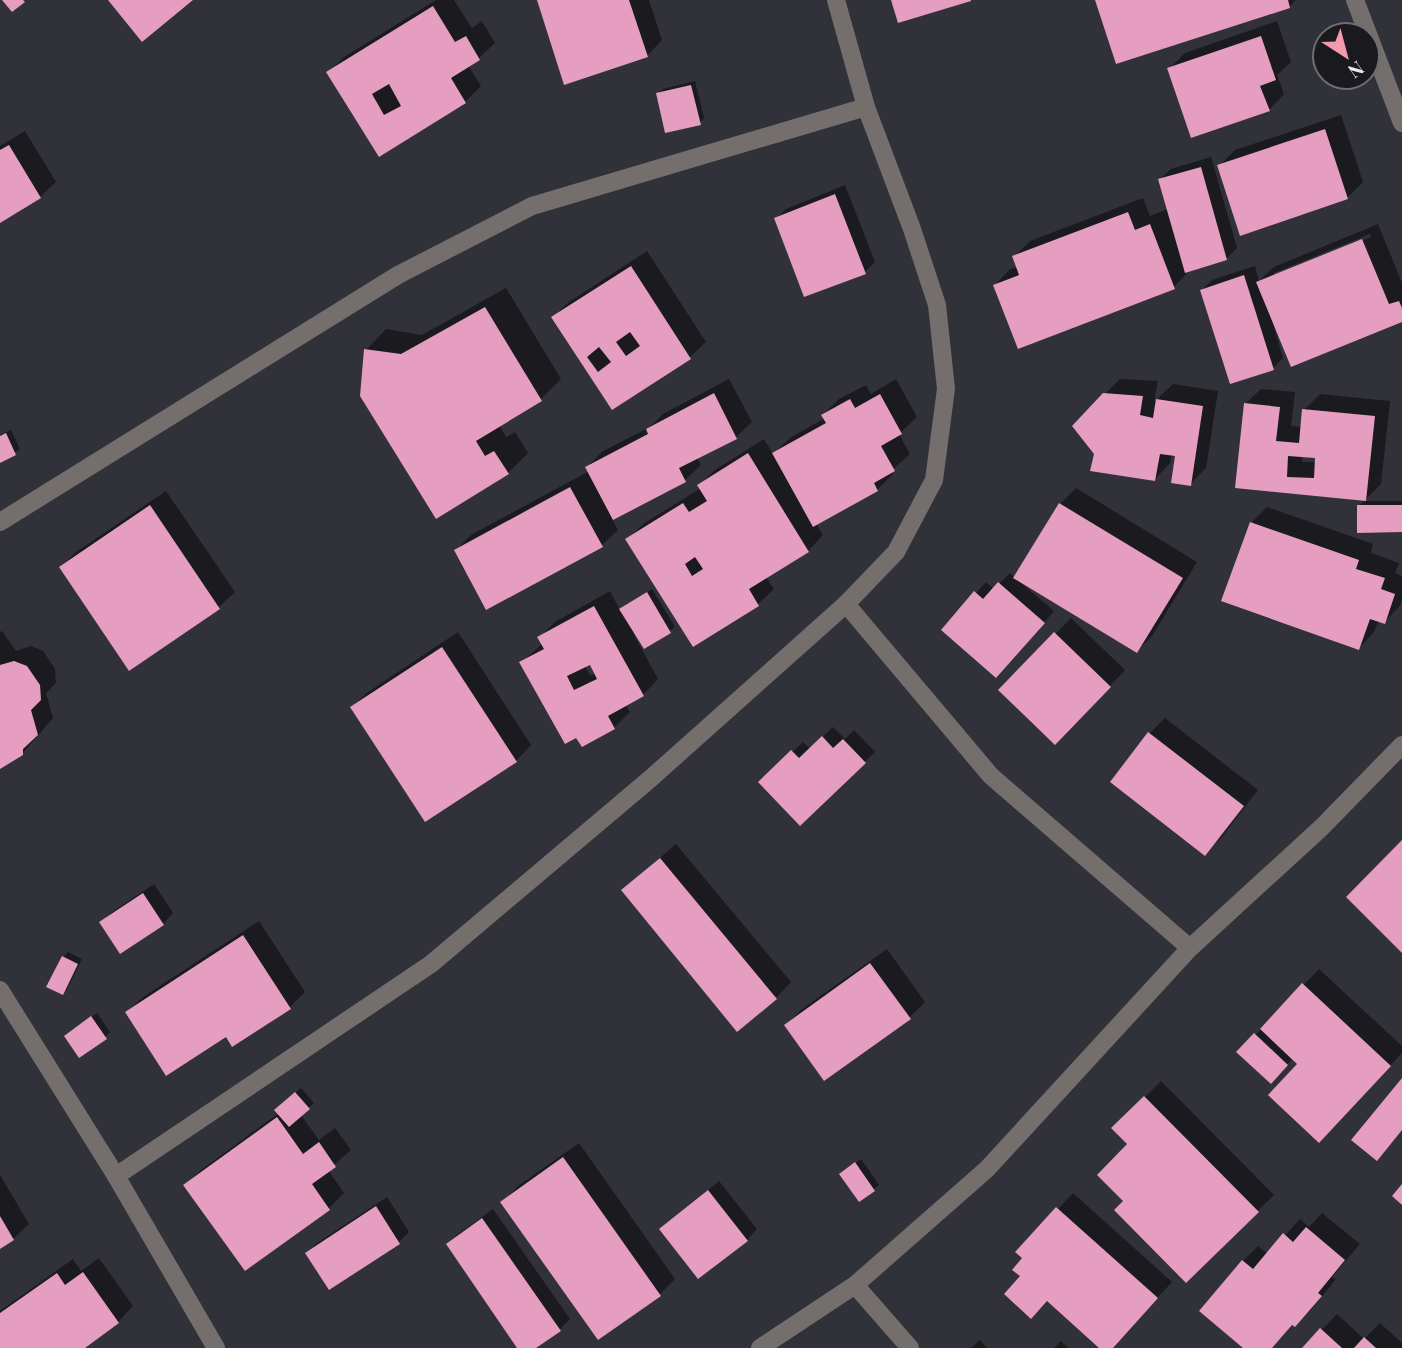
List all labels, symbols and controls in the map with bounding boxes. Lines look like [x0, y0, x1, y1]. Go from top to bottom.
north arrow [1311, 21, 1381, 91]
text: N [1343, 56, 1370, 85]

